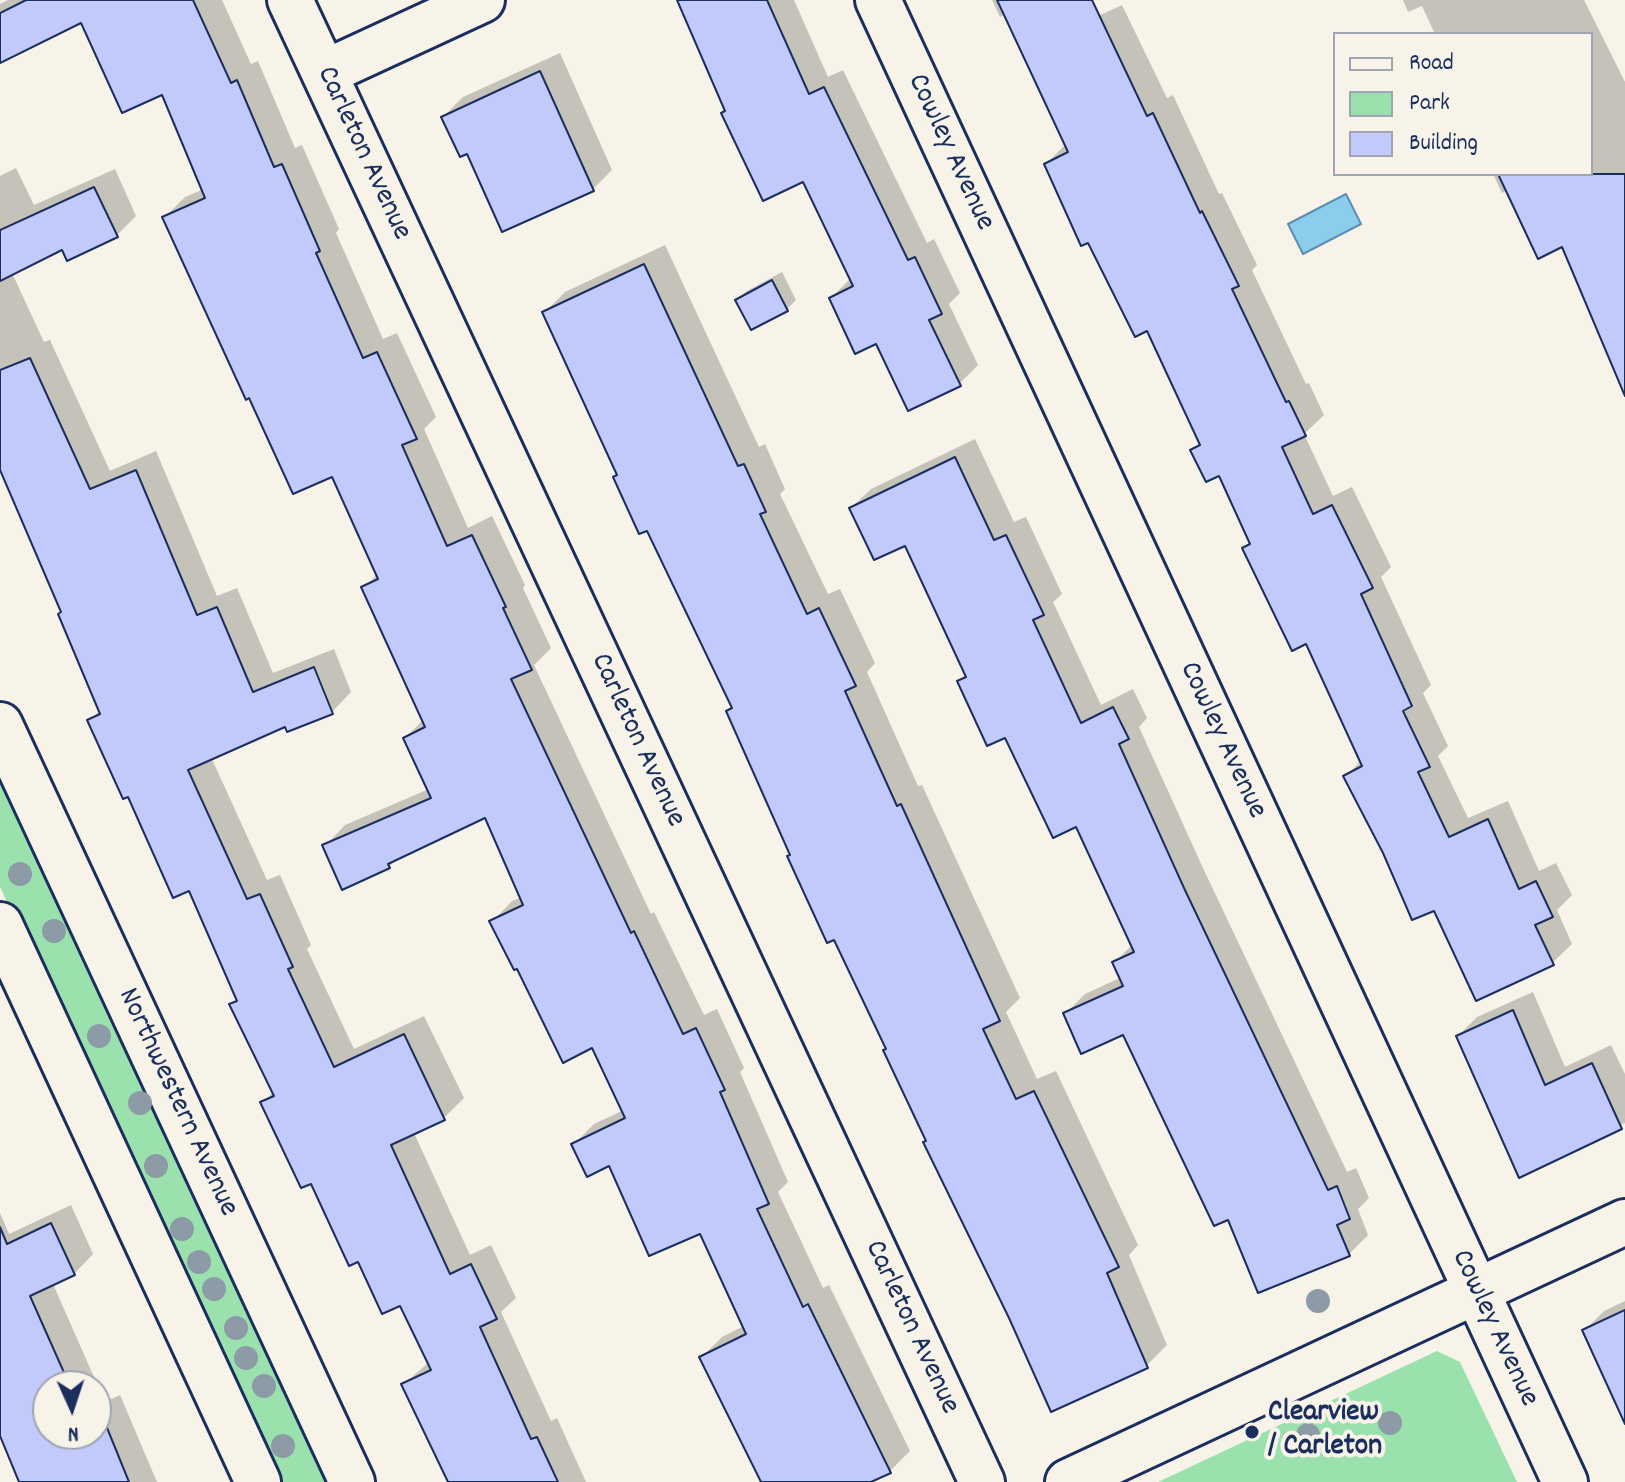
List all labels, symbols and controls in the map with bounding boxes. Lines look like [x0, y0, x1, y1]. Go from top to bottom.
legend [1333, 32, 1593, 176]
text: Road [1409, 47, 1454, 81]
street label: Carleton Avenue [306, 61, 418, 247]
street label: Cowley Avenue [897, 69, 1001, 237]
text: Park [1409, 87, 1450, 121]
text: Building [1409, 127, 1478, 161]
street label: Carleton Avenue [580, 648, 692, 834]
street label: Cowley Avenue [1169, 657, 1273, 825]
street label: Northwestern Avenue [107, 983, 245, 1223]
street label: Carleton Avenue [854, 1235, 966, 1421]
street label: Cowley Avenue [1441, 1245, 1545, 1413]
north arrow [32, 1370, 112, 1450]
place label: Clearview / Carleton [1268, 1397, 1382, 1468]
text: N [67, 1417, 79, 1448]
marker: Clearview / Carleton [1243, 1423, 1261, 1441]

